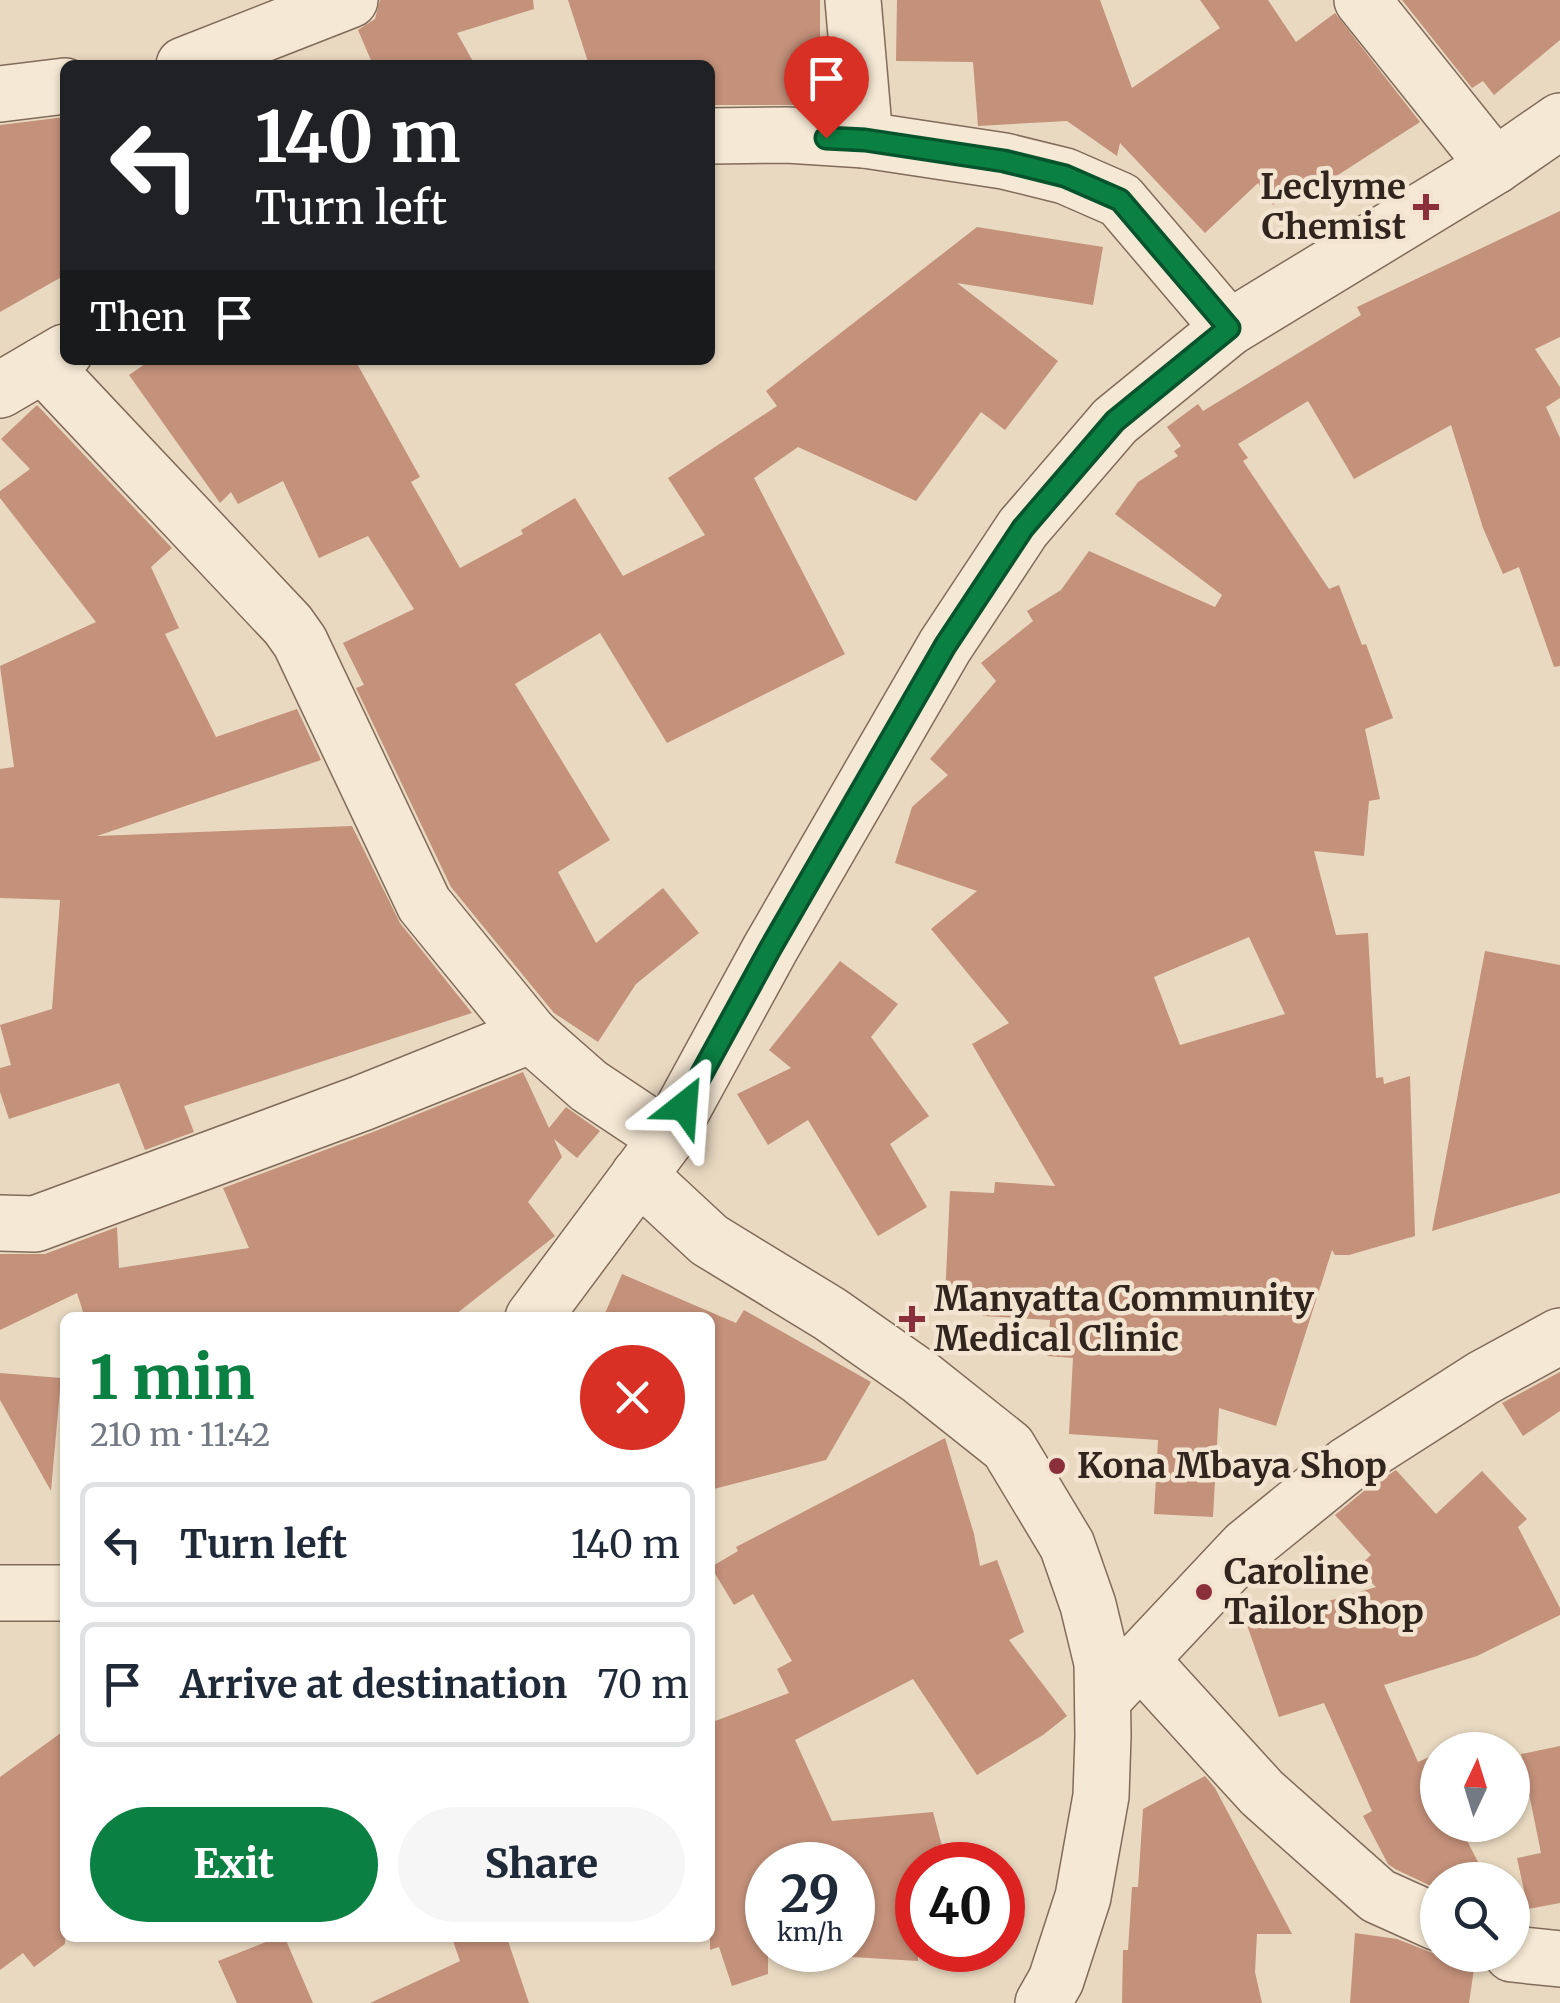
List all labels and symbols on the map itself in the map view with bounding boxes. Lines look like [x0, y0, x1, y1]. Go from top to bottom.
pin [784, 36, 869, 139]
place label: Leclyme Chemist [1260, 165, 1406, 249]
marker: Leclyme Chemist [1415, 196, 1437, 218]
position arrow [632, 1054, 736, 1158]
place label: Manyatta Community Medical Clinic [934, 1277, 1314, 1361]
marker: Manyatta Community Medical Clinic [899, 1306, 925, 1332]
place label: Kona Mbaya Shop [1077, 1444, 1387, 1488]
marker: Kona Mbaya Shop [1046, 1455, 1068, 1477]
place label: Caroline Tailor Shop [1224, 1550, 1424, 1634]
marker: Caroline Tailor Shop [1193, 1581, 1215, 1603]
north arrow [1420, 1732, 1530, 1842]
speed limit sign: 40 [895, 1842, 1025, 1972]

